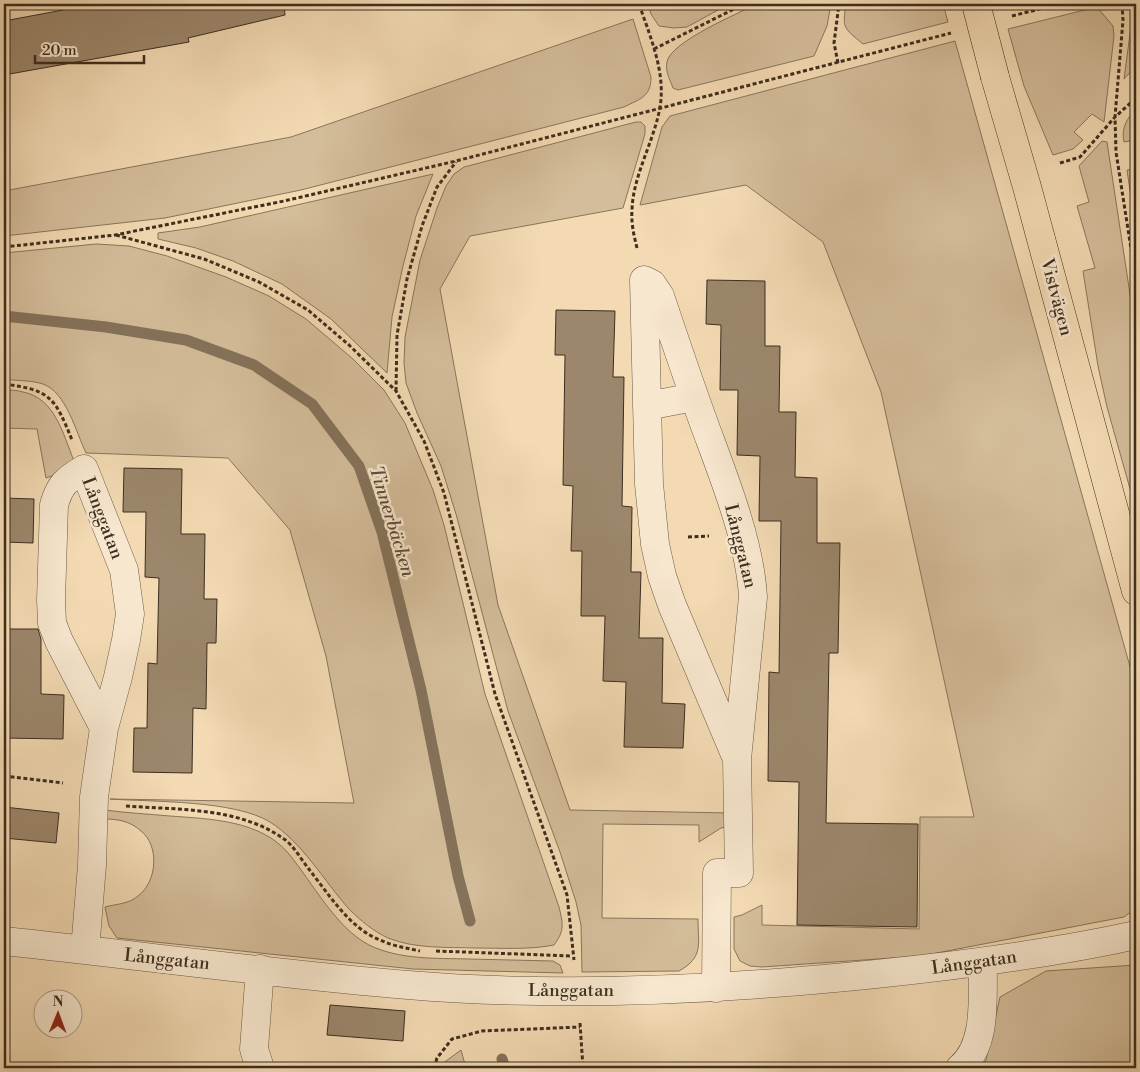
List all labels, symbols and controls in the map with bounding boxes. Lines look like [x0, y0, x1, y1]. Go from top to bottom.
scale bar [35, 32, 144, 64]
text: 20 m [42, 41, 77, 60]
street label: Vistvägen [1035, 255, 1078, 339]
water label: Tinnerbäcken [364, 463, 420, 580]
street label: Långgatan [76, 474, 129, 563]
street label: Långgatan [719, 502, 762, 591]
street label: Långgatan [123, 944, 211, 975]
street label: Långgatan [930, 945, 1019, 980]
street label: Långgatan [528, 979, 614, 1002]
north arrow [32, 990, 82, 1040]
text: N [53, 993, 64, 1011]

